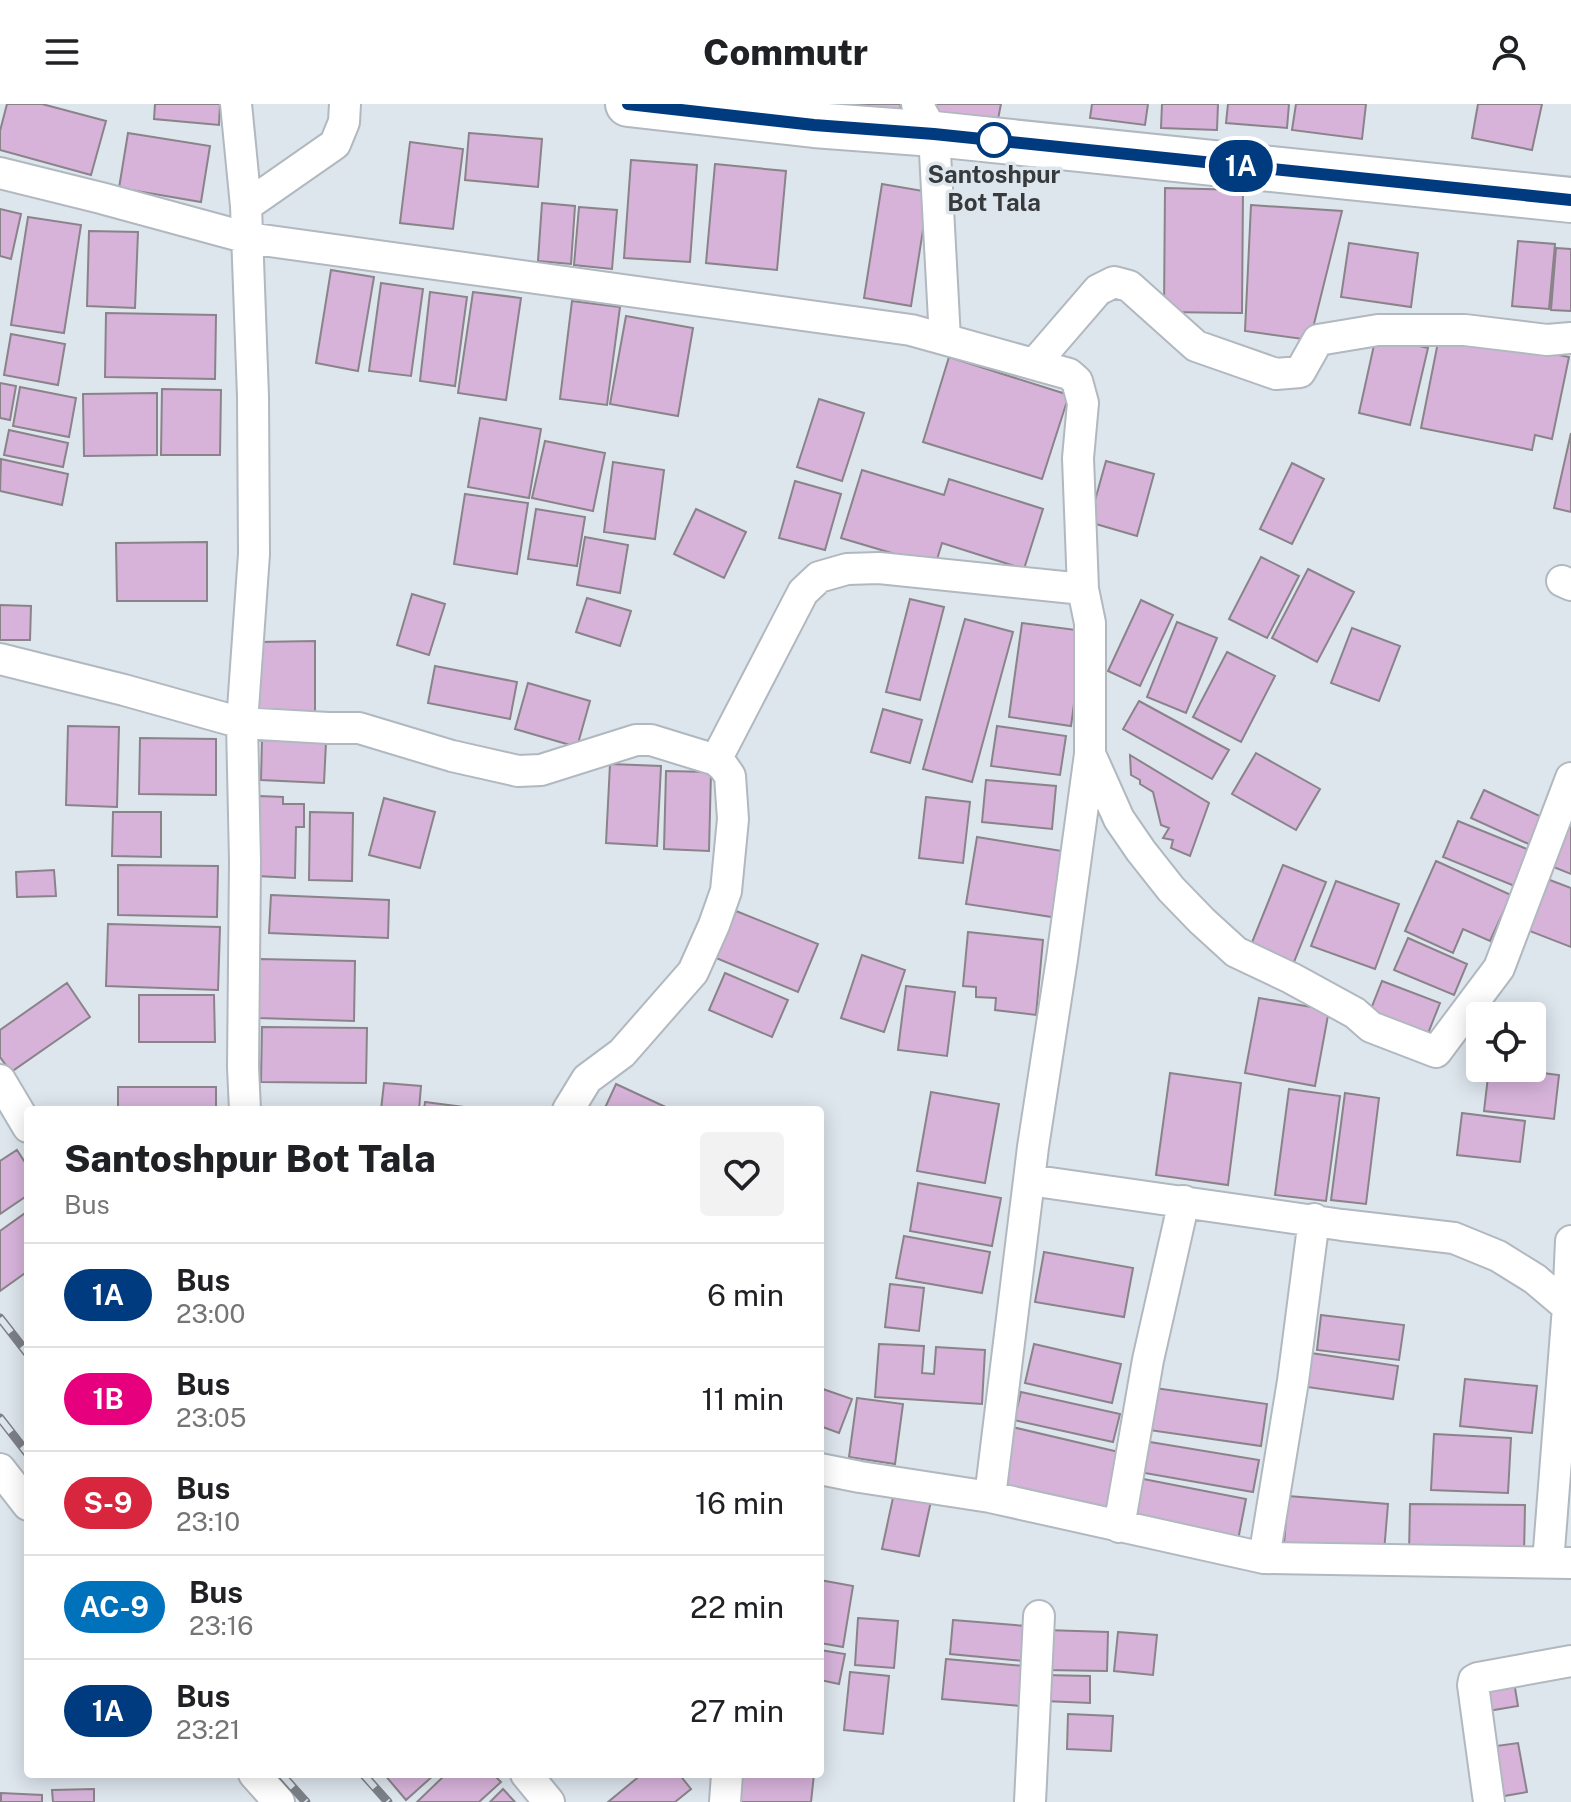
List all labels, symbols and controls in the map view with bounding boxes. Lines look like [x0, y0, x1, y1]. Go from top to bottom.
icon: menu [40, 30, 84, 74]
icon: person [1487, 30, 1531, 74]
text: Commutr [703, 31, 868, 73]
marker: Santoshpur Bot Tala [977, 123, 1011, 157]
line badge: 1A [1205, 140, 1277, 192]
text: 1A [1225, 149, 1257, 182]
place label: Santoshpur Bot Tala [928, 160, 1061, 216]
map controls [1466, 1002, 1546, 1082]
button: locate [1466, 1002, 1546, 1082]
button: heart [700, 1132, 784, 1216]
text: Santoshpur Bot Tala [64, 1136, 436, 1181]
text: Bus [64, 1189, 110, 1220]
text: Bus [176, 1262, 230, 1298]
text: 6 min [707, 1277, 784, 1313]
text: 1A [92, 1278, 124, 1311]
text: 23:00 [176, 1298, 245, 1329]
text: Bus [176, 1366, 230, 1402]
text: 11 min [701, 1381, 784, 1417]
text: 1B [92, 1382, 124, 1415]
text: 23:05 [176, 1402, 246, 1433]
text: Bus [176, 1470, 230, 1506]
text: 16 min [695, 1485, 784, 1521]
text: S-9 [83, 1486, 133, 1519]
text: 23:10 [176, 1506, 240, 1537]
text: Bus [189, 1574, 243, 1610]
text: 22 min [690, 1589, 784, 1625]
text: AC-9 [80, 1590, 149, 1623]
text: 23:16 [189, 1610, 253, 1641]
text: Bus [176, 1678, 230, 1714]
text: 27 min [690, 1693, 784, 1729]
text: 1A [92, 1694, 124, 1727]
text: 23:21 [176, 1714, 240, 1745]

